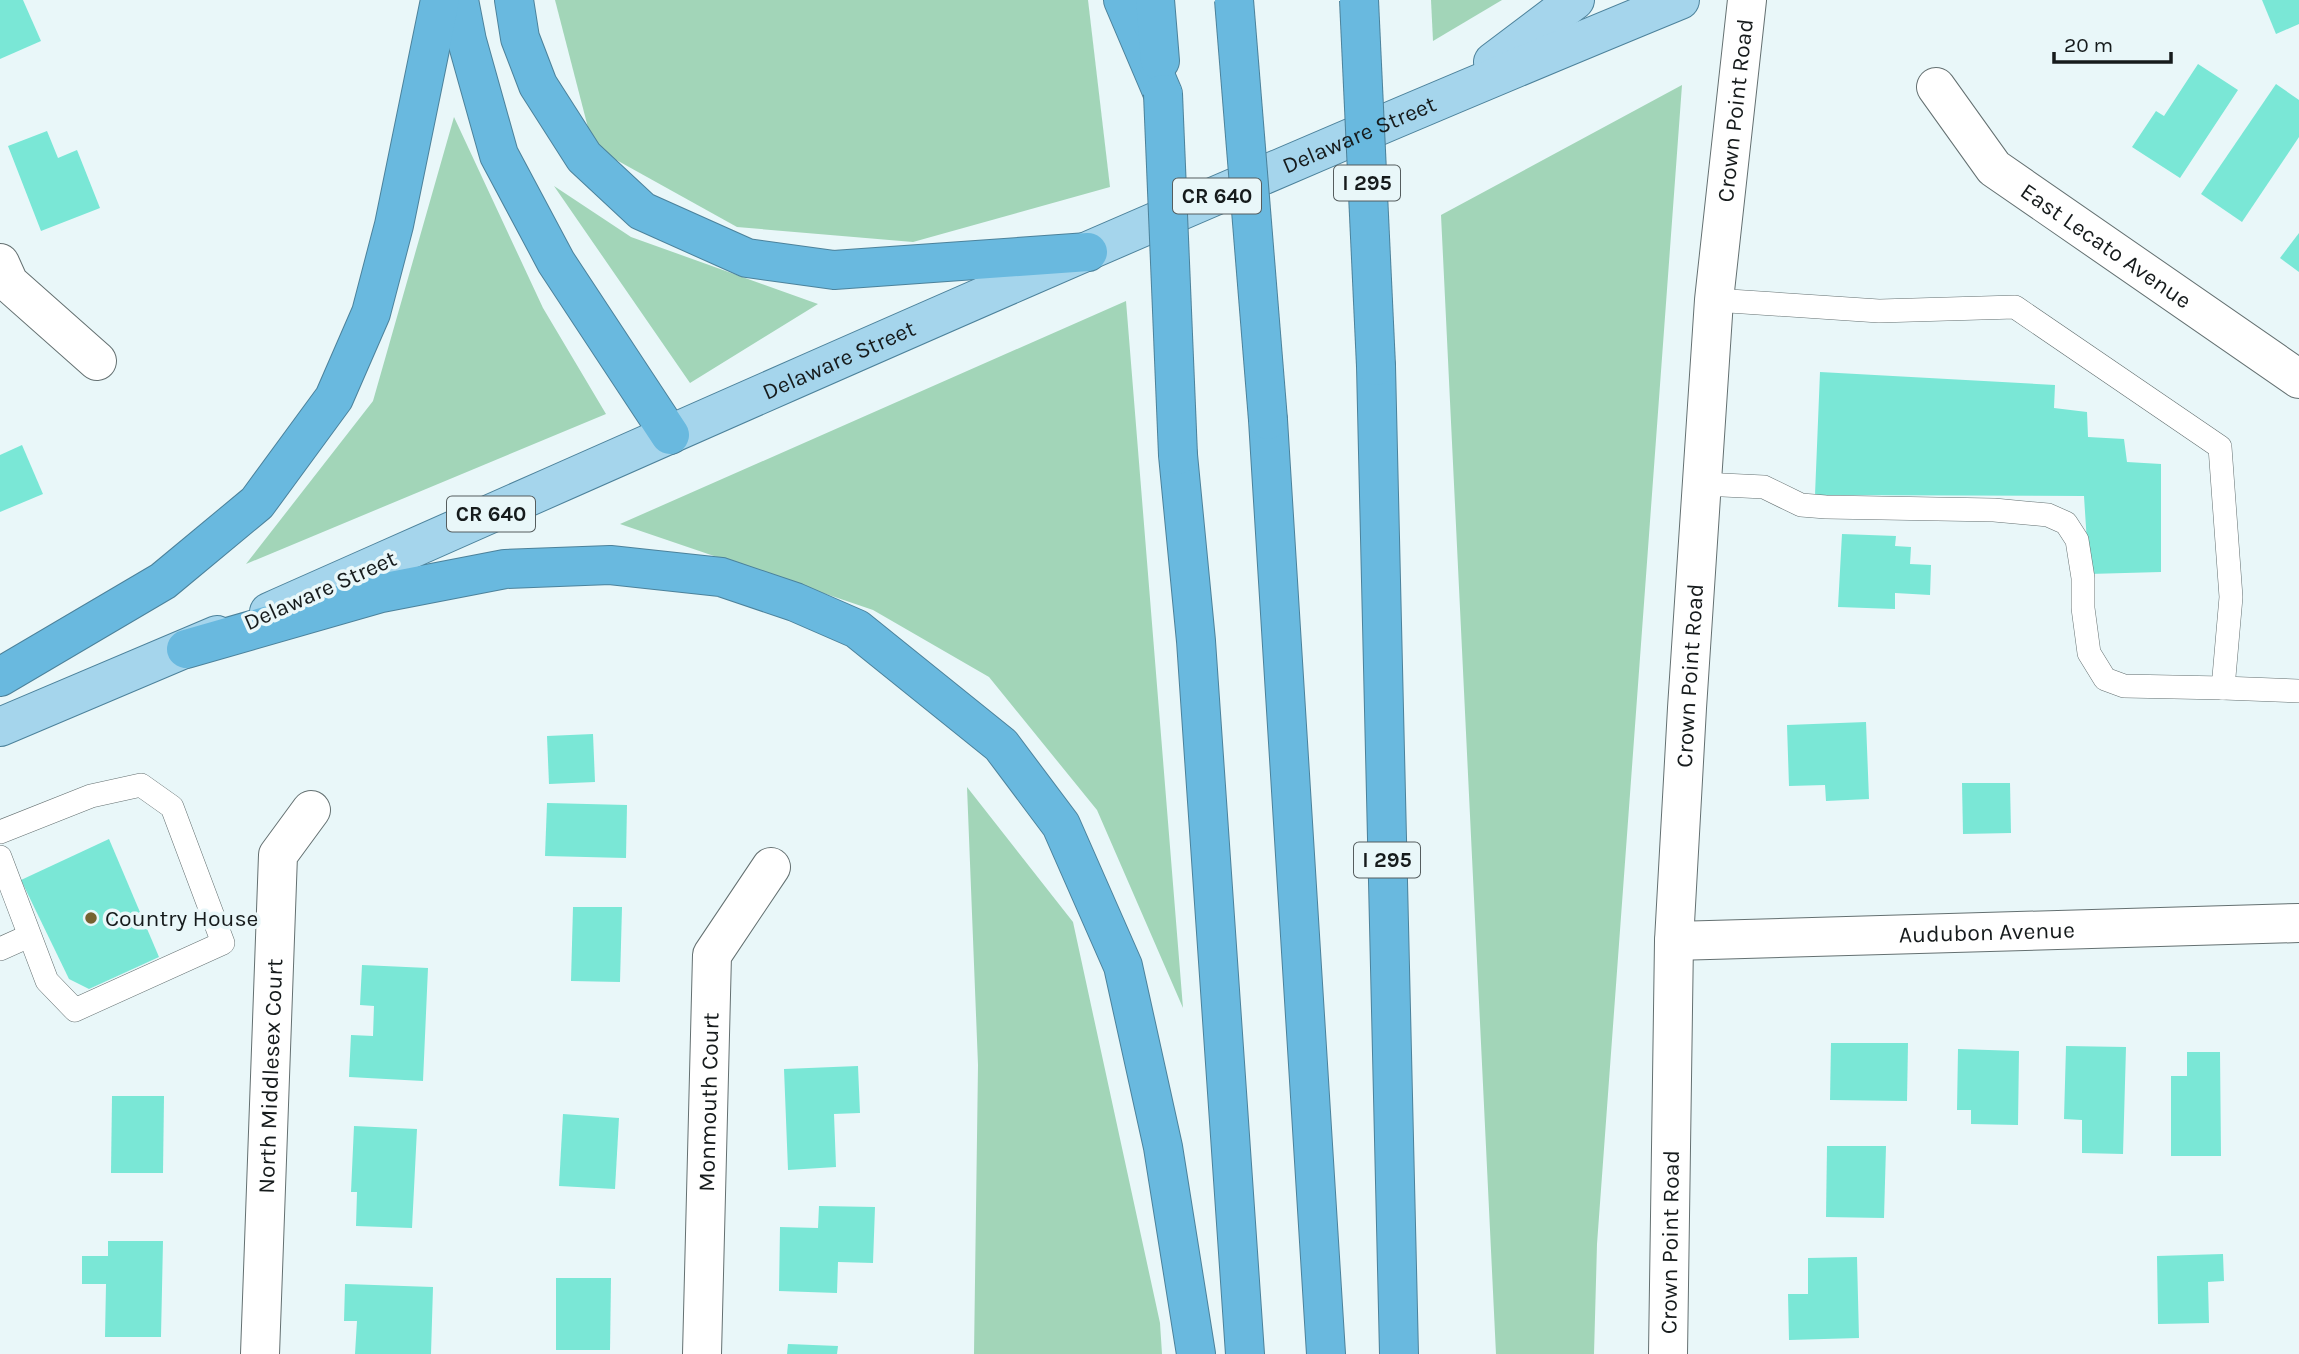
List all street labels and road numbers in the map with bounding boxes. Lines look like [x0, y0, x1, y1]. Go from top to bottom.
street label: Crown Point Road [1712, 17, 1759, 204]
street label: Delaware Street [1278, 90, 1440, 180]
road number: I 295 [1334, 166, 1400, 200]
road number: CR 640 [1173, 178, 1261, 214]
street label: East Lecato Avenue [2015, 178, 2196, 314]
street label: Delaware Street [758, 315, 920, 406]
road number: CR 640 [447, 496, 535, 532]
street label: Delaware Street [240, 545, 401, 636]
street label: Crown Point Road [1671, 583, 1709, 768]
road number: I 295 [1354, 842, 1420, 878]
street label: Audubon Avenue [1899, 916, 2075, 949]
street label: North Middlesex Court [253, 958, 288, 1194]
street label: Monmouth Court [693, 1012, 725, 1192]
street label: Crown Point Road [1655, 1150, 1685, 1334]

